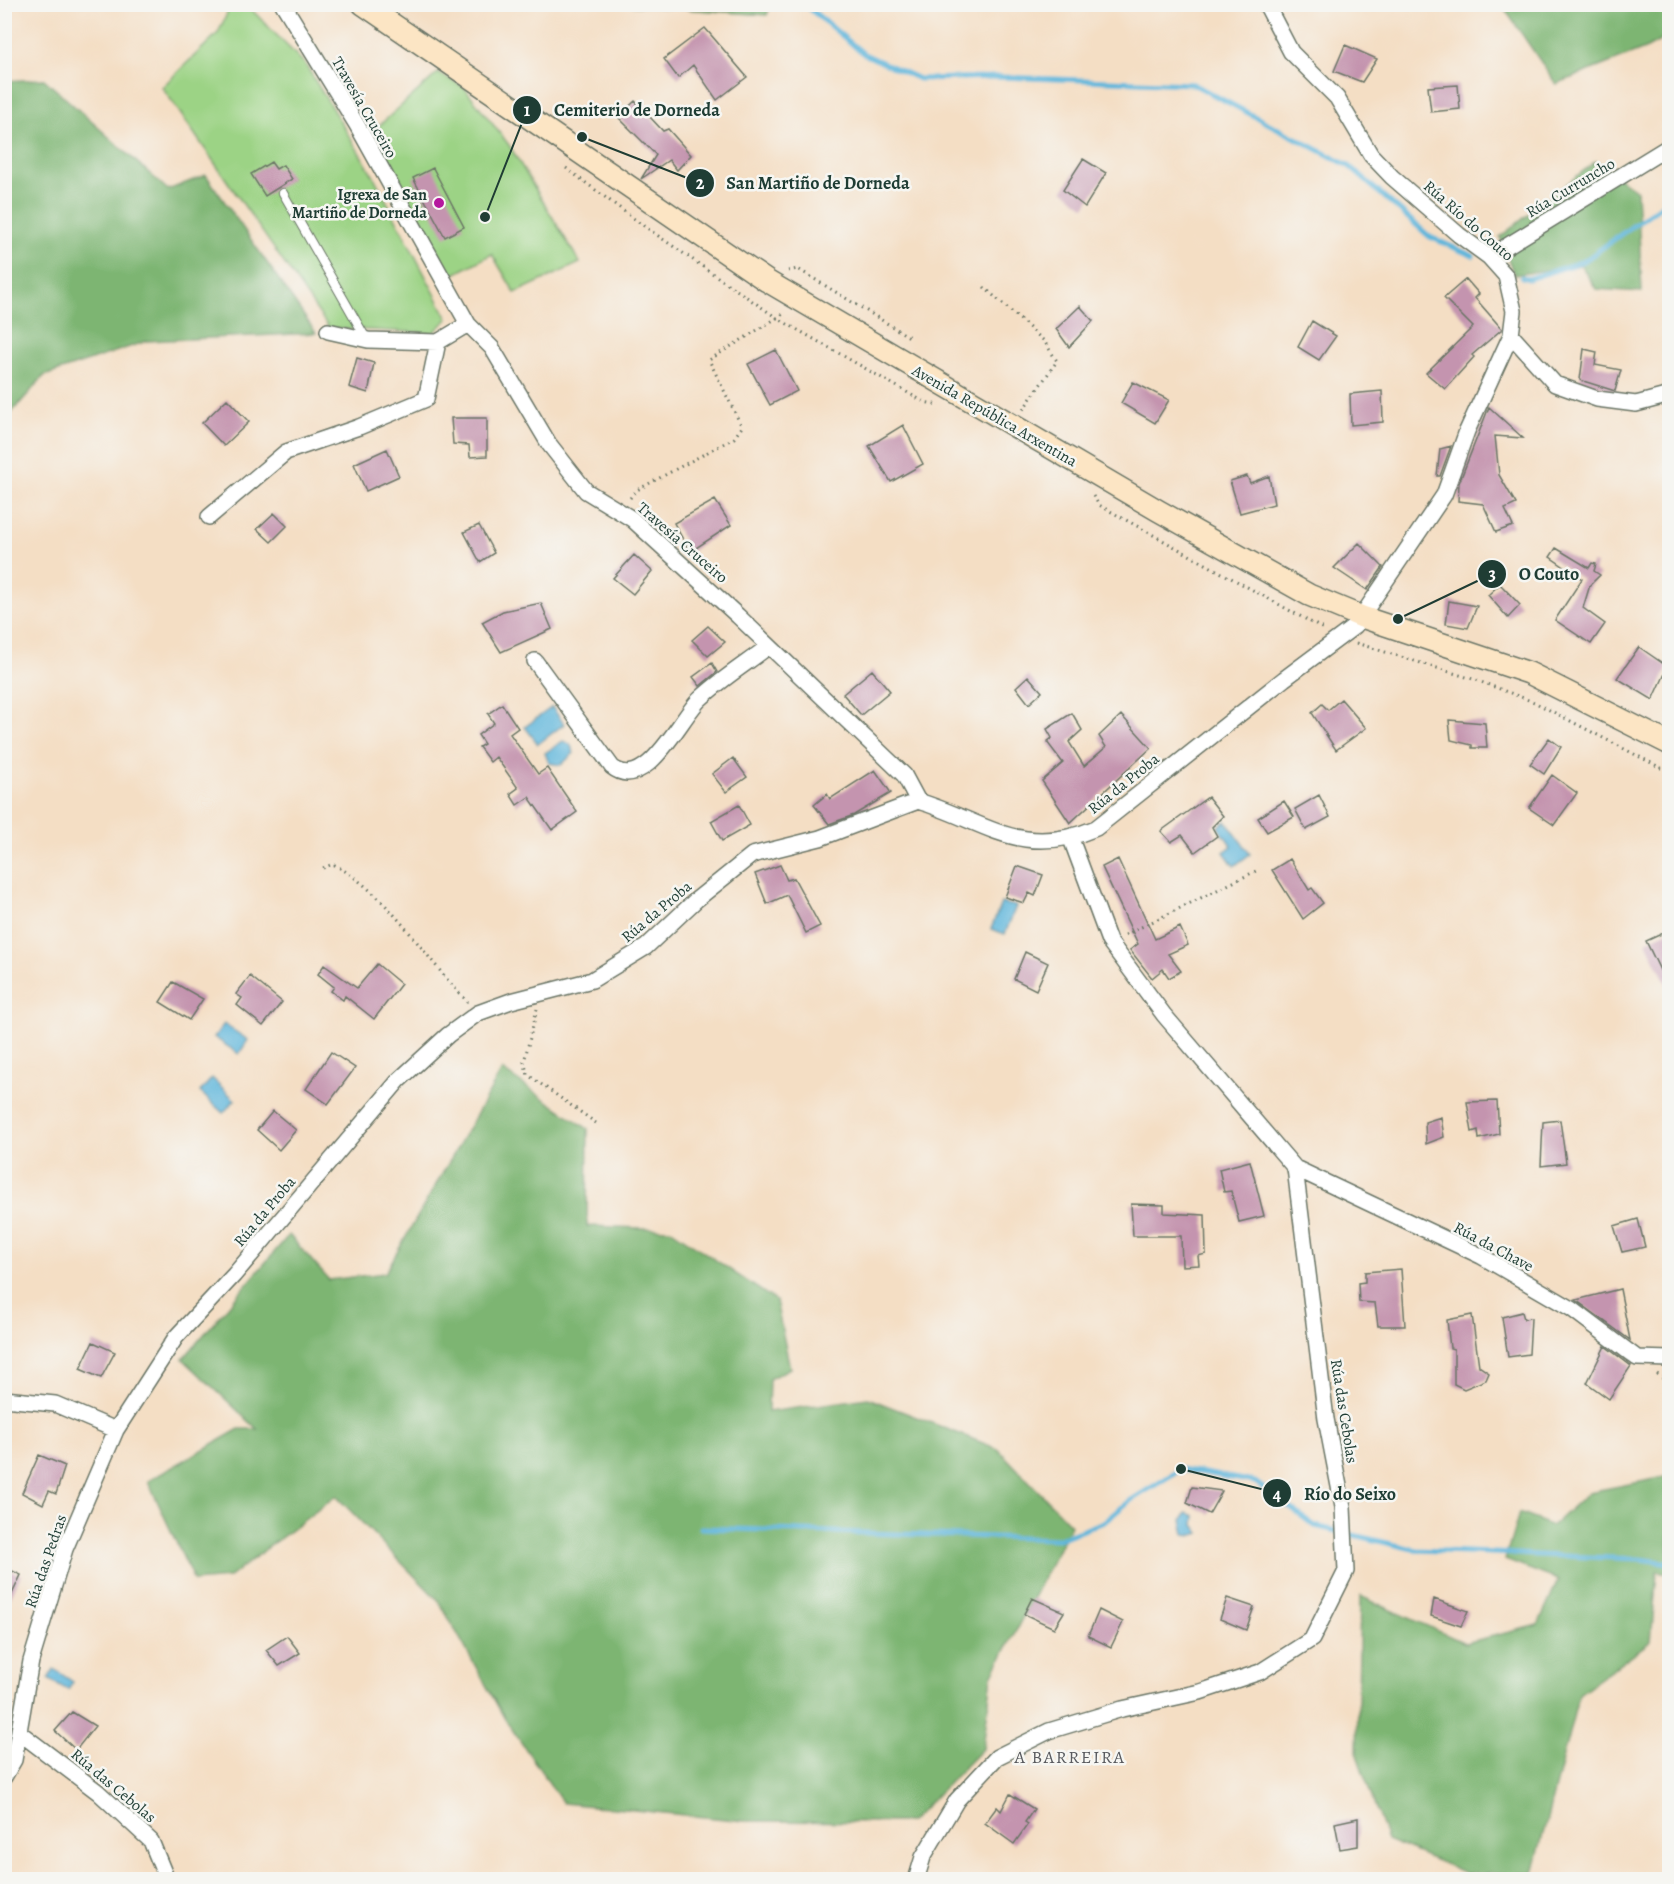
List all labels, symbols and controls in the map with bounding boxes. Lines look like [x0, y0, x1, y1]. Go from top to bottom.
street label: Travesía Cruceiro [326, 53, 402, 162]
callout: Cemiterio de Dorneda [512, 92, 732, 128]
text: 1 [524, 98, 531, 122]
text: Cemiterio de Dorneda [554, 98, 720, 122]
street label: Rúa Curruncho [1522, 153, 1619, 223]
callout: San Martiño de Dorneda [685, 165, 922, 201]
text: 2 [696, 171, 705, 195]
text: San Martiño de Dorneda [726, 171, 910, 195]
street label: Rúa Río do Couto [1418, 175, 1518, 266]
place label: Igrexa de San Martiño de Dorneda [292, 184, 427, 224]
marker: Igrexa de San Martiño de Dorneda [432, 196, 446, 210]
street label: Avenida República Arxentina [907, 359, 1082, 472]
street label: Travesía Cruceiro [632, 497, 732, 588]
callout: O Couto [1477, 556, 1591, 592]
text: 3 [1488, 562, 1496, 586]
text: O Couto [1519, 562, 1579, 586]
street label: Rúa da Proba [1083, 748, 1164, 819]
street label: Rúa da Proba [617, 875, 697, 948]
street label: Rúa da Proba [229, 1171, 301, 1252]
street label: Rúa da Chave [1450, 1217, 1537, 1277]
street label: Rúa das Cebolas [1325, 1358, 1363, 1465]
callout: Río do Seixo [1262, 1475, 1408, 1511]
text: 4 [1273, 1482, 1282, 1506]
text: Río do Seixo [1304, 1482, 1396, 1506]
street label: Rúa das Pedras [20, 1511, 72, 1611]
street label: Rúa das Cebolas [66, 1744, 161, 1828]
district label: A BARREIRA [1014, 1745, 1125, 1769]

